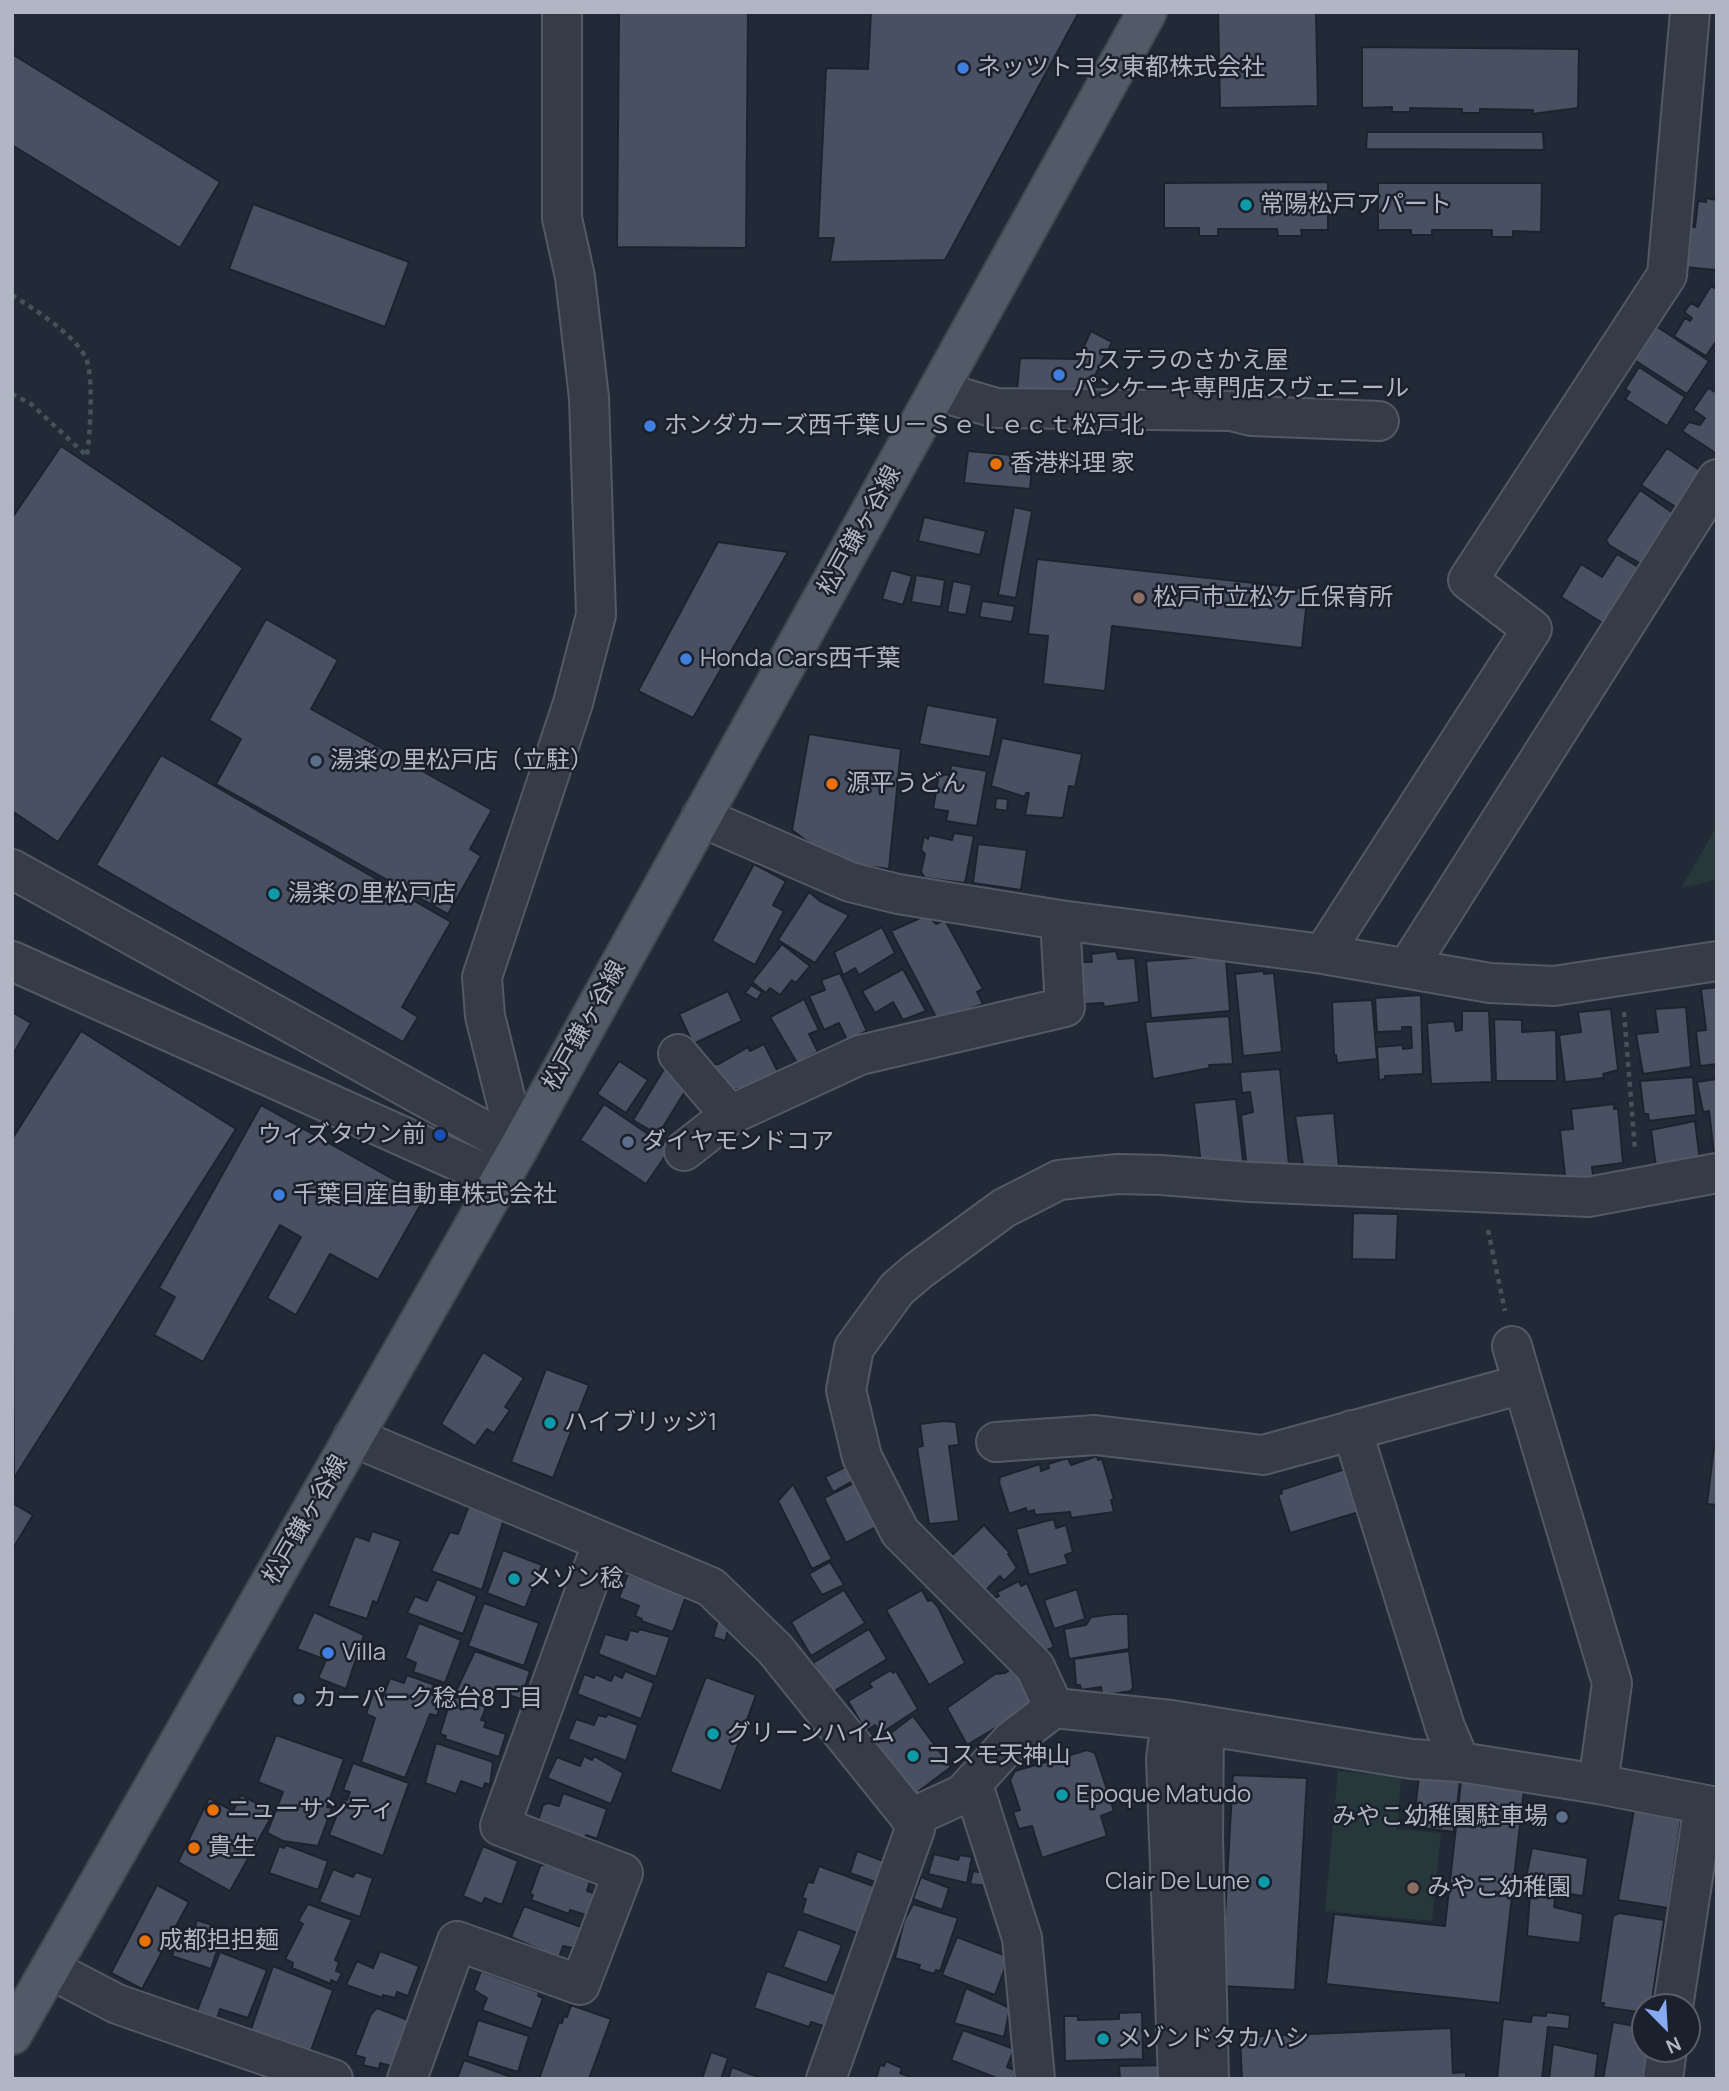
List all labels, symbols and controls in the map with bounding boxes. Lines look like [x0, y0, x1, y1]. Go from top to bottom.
place label: ネッツトヨタ東都株式会社 [977, 54, 1265, 82]
marker: ネッツトヨタ東都株式会社 [955, 60, 971, 76]
place label: 常陽松戸アパート [1260, 191, 1452, 219]
marker: 常陽松戸アパート [1238, 197, 1254, 213]
place label: カステラのさかえ屋 パンケーキ専門店スヴェニール [1073, 347, 1409, 403]
marker: カステラのさかえ屋 パンケーキ専門店スヴェニール [1051, 367, 1067, 383]
place label: ホンダカーズ西千葉Ｕ－Ｓｅｌｅｃｔ松戸北 [664, 412, 1144, 440]
marker: ホンダカーズ西千葉Ｕ－Ｓｅｌｅｃｔ松戸北 [642, 418, 658, 434]
place label: 香港料理 家 [1010, 450, 1135, 478]
marker: 香港料理 家 [988, 456, 1004, 472]
street label: 松戸鎌ヶ谷線 [812, 461, 908, 601]
place label: 松戸市立松ケ丘保育所 [1153, 584, 1393, 612]
marker: 松戸市立松ケ丘保育所 [1131, 590, 1147, 606]
place label: Honda Cars西千葉 [700, 645, 900, 673]
marker: Honda Cars西千葉 [678, 651, 694, 667]
place label: 湯楽の里松戸店（立駐） [330, 747, 594, 775]
marker: 湯楽の里松戸店（立駐） [308, 753, 324, 769]
place label: 源平うどん [846, 770, 966, 798]
marker: 源平うどん [824, 776, 840, 792]
place label: 湯楽の里松戸店 [288, 880, 456, 908]
marker: 湯楽の里松戸店 [266, 886, 282, 902]
street label: 松戸鎌ヶ谷線 [537, 956, 633, 1096]
place label: ウィズタウン前 [258, 1121, 426, 1149]
marker: ウィズタウン前 [432, 1127, 448, 1143]
place label: ダイヤモンドコア [642, 1128, 834, 1156]
marker: ダイヤモンドコア [620, 1134, 636, 1150]
place label: 千葉日産自動車株式会社 [293, 1181, 557, 1209]
marker: 千葉日産自動車株式会社 [271, 1187, 287, 1203]
place label: ハイブリッジ1 [564, 1409, 717, 1437]
marker: ハイブリッジ1 [542, 1415, 558, 1431]
street label: 松戸鎌ヶ谷線 [258, 1450, 354, 1590]
place label: メゾン稔 [528, 1565, 624, 1593]
marker: メゾン稔 [506, 1571, 522, 1587]
place label: Villa [342, 1639, 386, 1667]
marker: Villa [320, 1645, 336, 1661]
place label: カーパーク稔台8丁目 [313, 1685, 543, 1713]
marker: カーパーク稔台8丁目 [291, 1691, 307, 1707]
place label: グリーンハイム [727, 1720, 895, 1748]
marker: グリーンハイム [705, 1726, 721, 1742]
place label: コスモ天神山 [927, 1742, 1071, 1770]
marker: コスモ天神山 [905, 1748, 921, 1764]
place label: Epoque Matudo [1076, 1781, 1251, 1809]
marker: Epoque Matudo [1054, 1787, 1070, 1803]
place label: ニューサンティ [227, 1796, 395, 1824]
marker: ニューサンティ [205, 1802, 221, 1818]
place label: みやこ幼稚園駐車場 [1332, 1803, 1548, 1831]
marker: みやこ幼稚園駐車場 [1554, 1809, 1570, 1825]
place label: 貴生 [208, 1834, 256, 1862]
marker: 貴生 [186, 1840, 202, 1856]
place label: Clair De Lune [1105, 1868, 1250, 1896]
marker: Clair De Lune [1256, 1874, 1272, 1890]
place label: みやこ幼稚園 [1427, 1874, 1571, 1902]
marker: みやこ幼稚園 [1405, 1880, 1421, 1896]
place label: 成都担担麺 [159, 1927, 279, 1955]
marker: 成都担担麺 [137, 1933, 153, 1949]
north arrow [1631, 1993, 1701, 2063]
place label: メゾンドタカハシ [1117, 2025, 1309, 2053]
marker: メゾンドタカハシ [1095, 2031, 1111, 2047]
text: N [1662, 2031, 1685, 2060]

